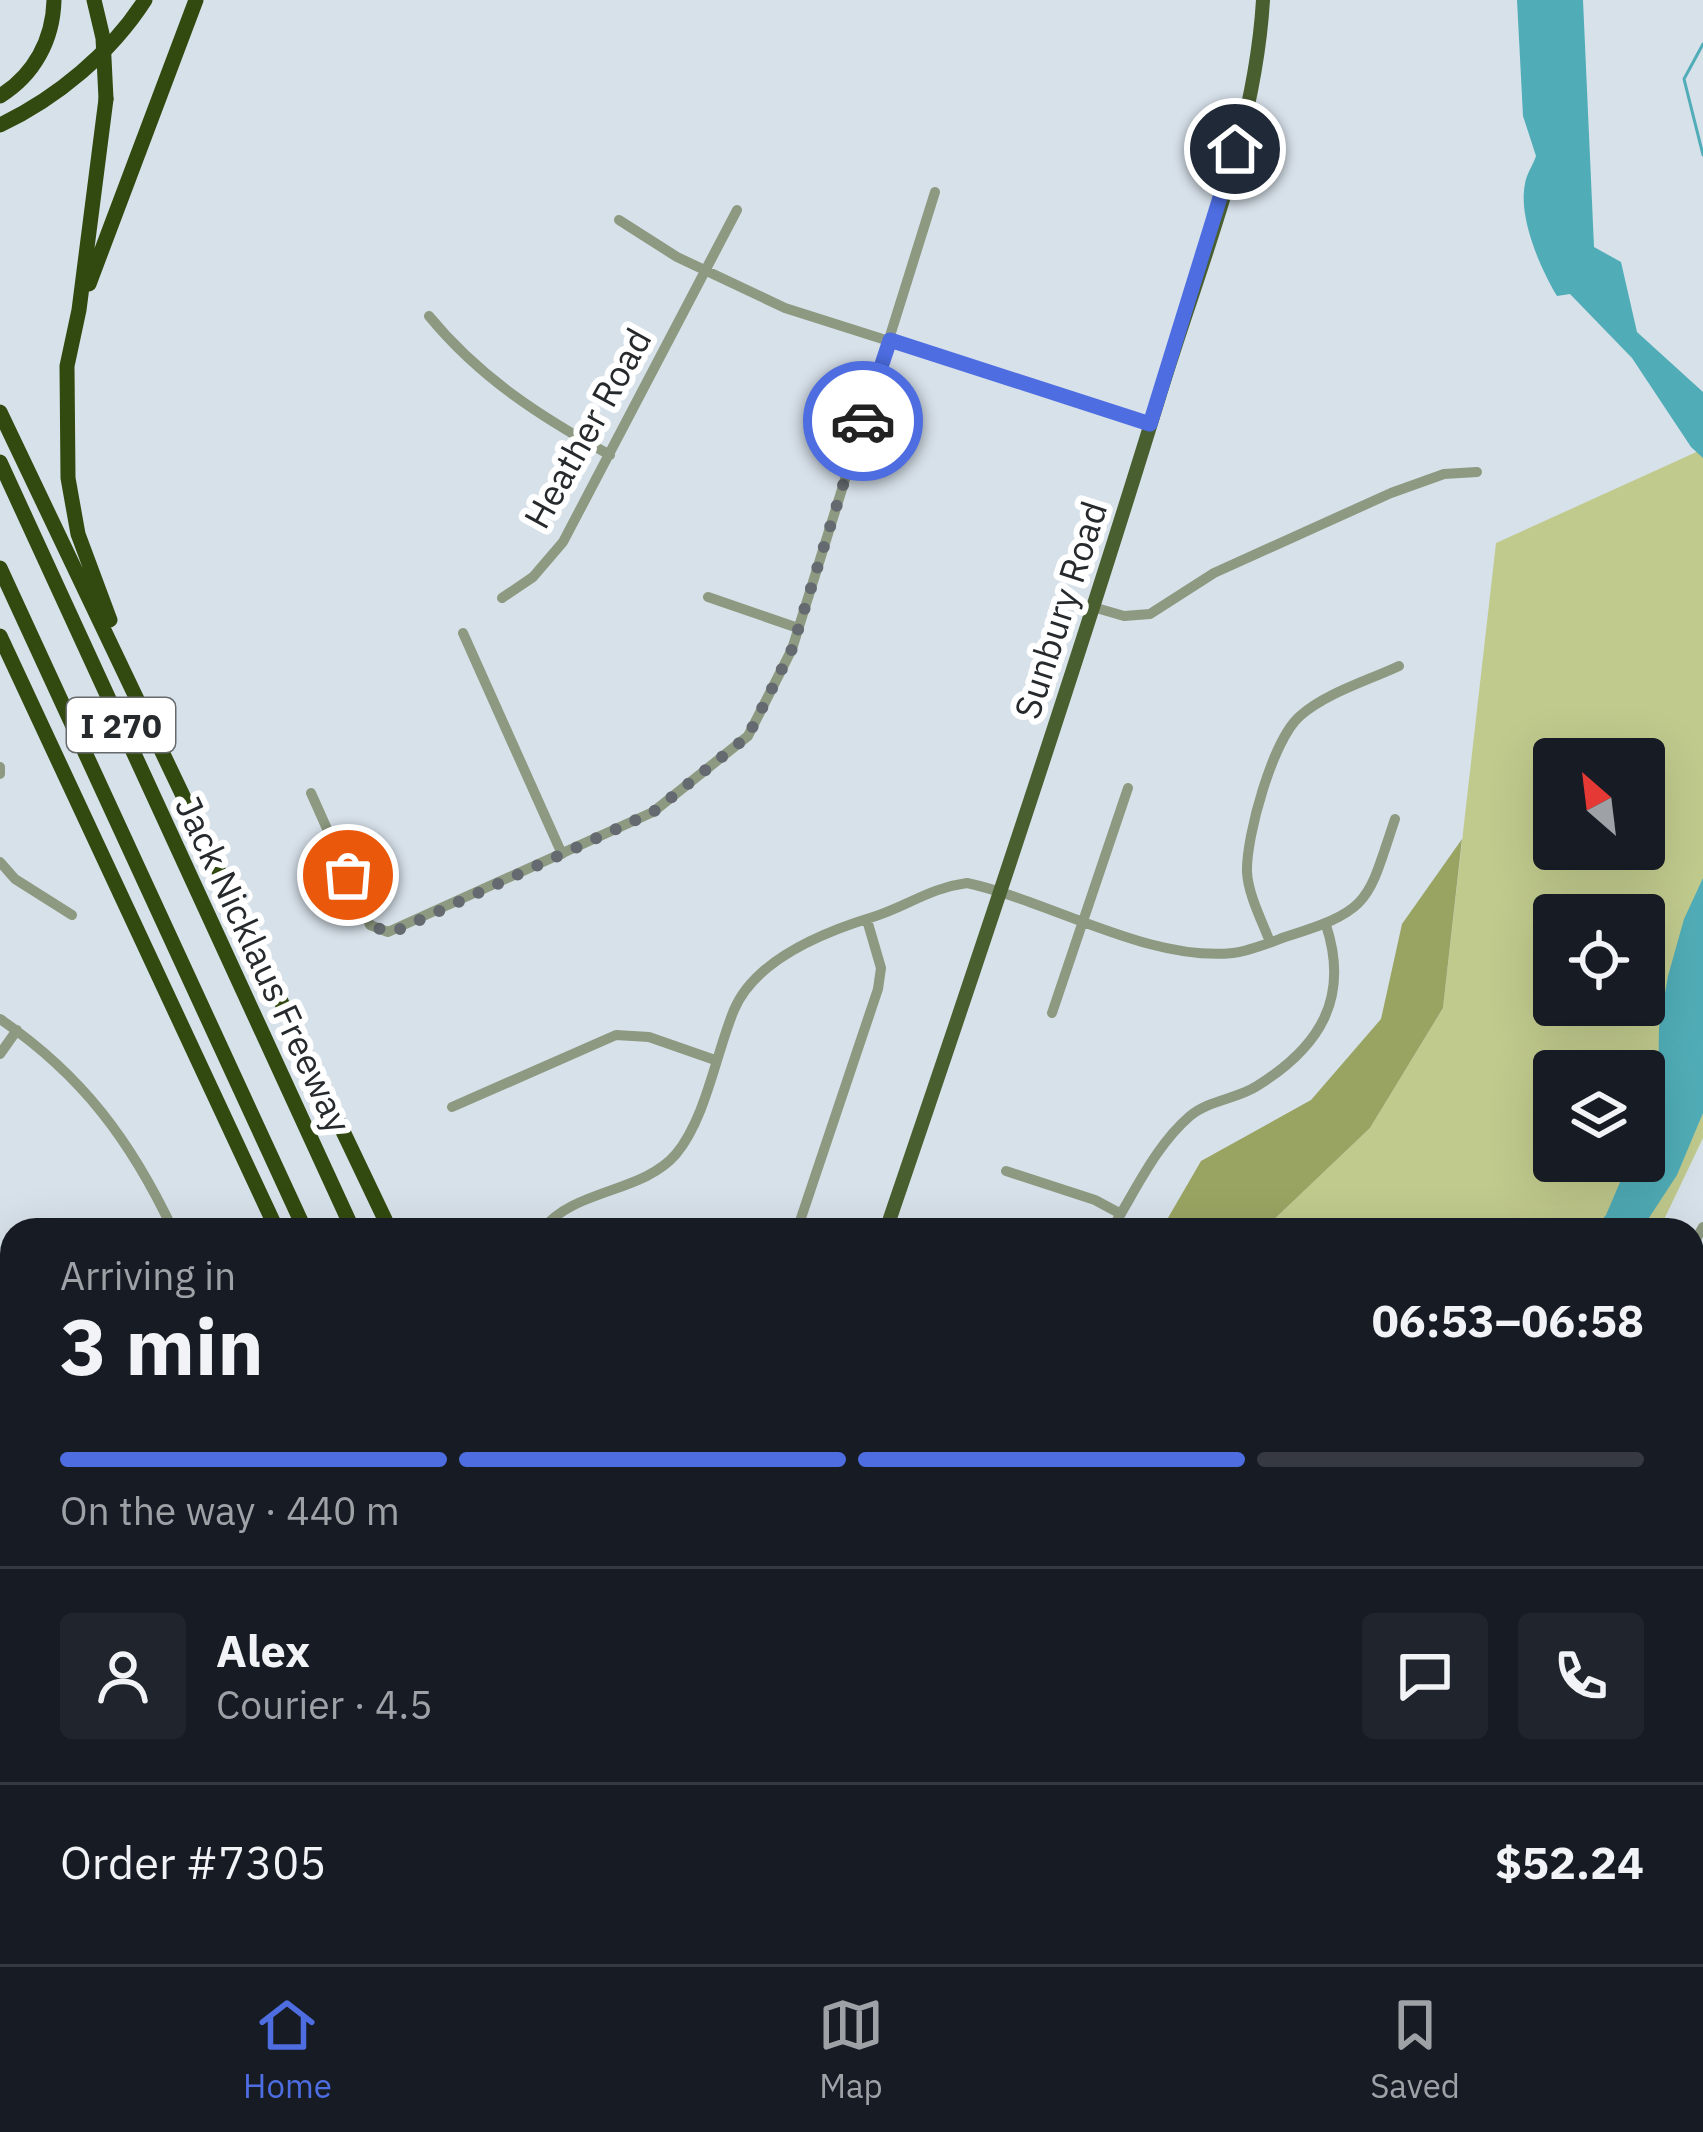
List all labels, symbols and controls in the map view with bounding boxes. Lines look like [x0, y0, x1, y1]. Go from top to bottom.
pin [1184, 98, 1286, 200]
icon: home [1202, 116, 1268, 182]
street label: Heather Road [513, 320, 661, 536]
courier [803, 361, 923, 481]
icon: car [830, 388, 896, 454]
street label: Sunbury Road [1003, 495, 1117, 725]
road number: I 270 [67, 698, 175, 752]
north arrow [1533, 738, 1665, 870]
map controls [1533, 738, 1665, 1182]
street label: Jack Nicklaus Freeway [165, 788, 363, 1140]
pin [297, 824, 399, 926]
icon: bag [315, 842, 381, 908]
button: locate [1533, 894, 1665, 1026]
button: layers [1533, 1050, 1665, 1182]
text: Arriving in [60, 1250, 236, 1301]
text: 06:53–06:58 [1372, 1291, 1644, 1349]
text: 3 min [60, 1295, 264, 1396]
text: On the way · 440 m [60, 1485, 400, 1536]
button: person [60, 1613, 186, 1739]
button: chat [1362, 1613, 1488, 1739]
button: phone [1518, 1613, 1644, 1739]
text: Alex [216, 1621, 310, 1679]
text: Courier · 4.5 [216, 1679, 433, 1730]
text: Order #7305 [60, 1833, 326, 1891]
text: $52.24 [1495, 1833, 1644, 1891]
tab: Home [243, 1992, 332, 2107]
tab: Map [818, 1992, 884, 2107]
tab: Saved [1370, 1992, 1460, 2107]

